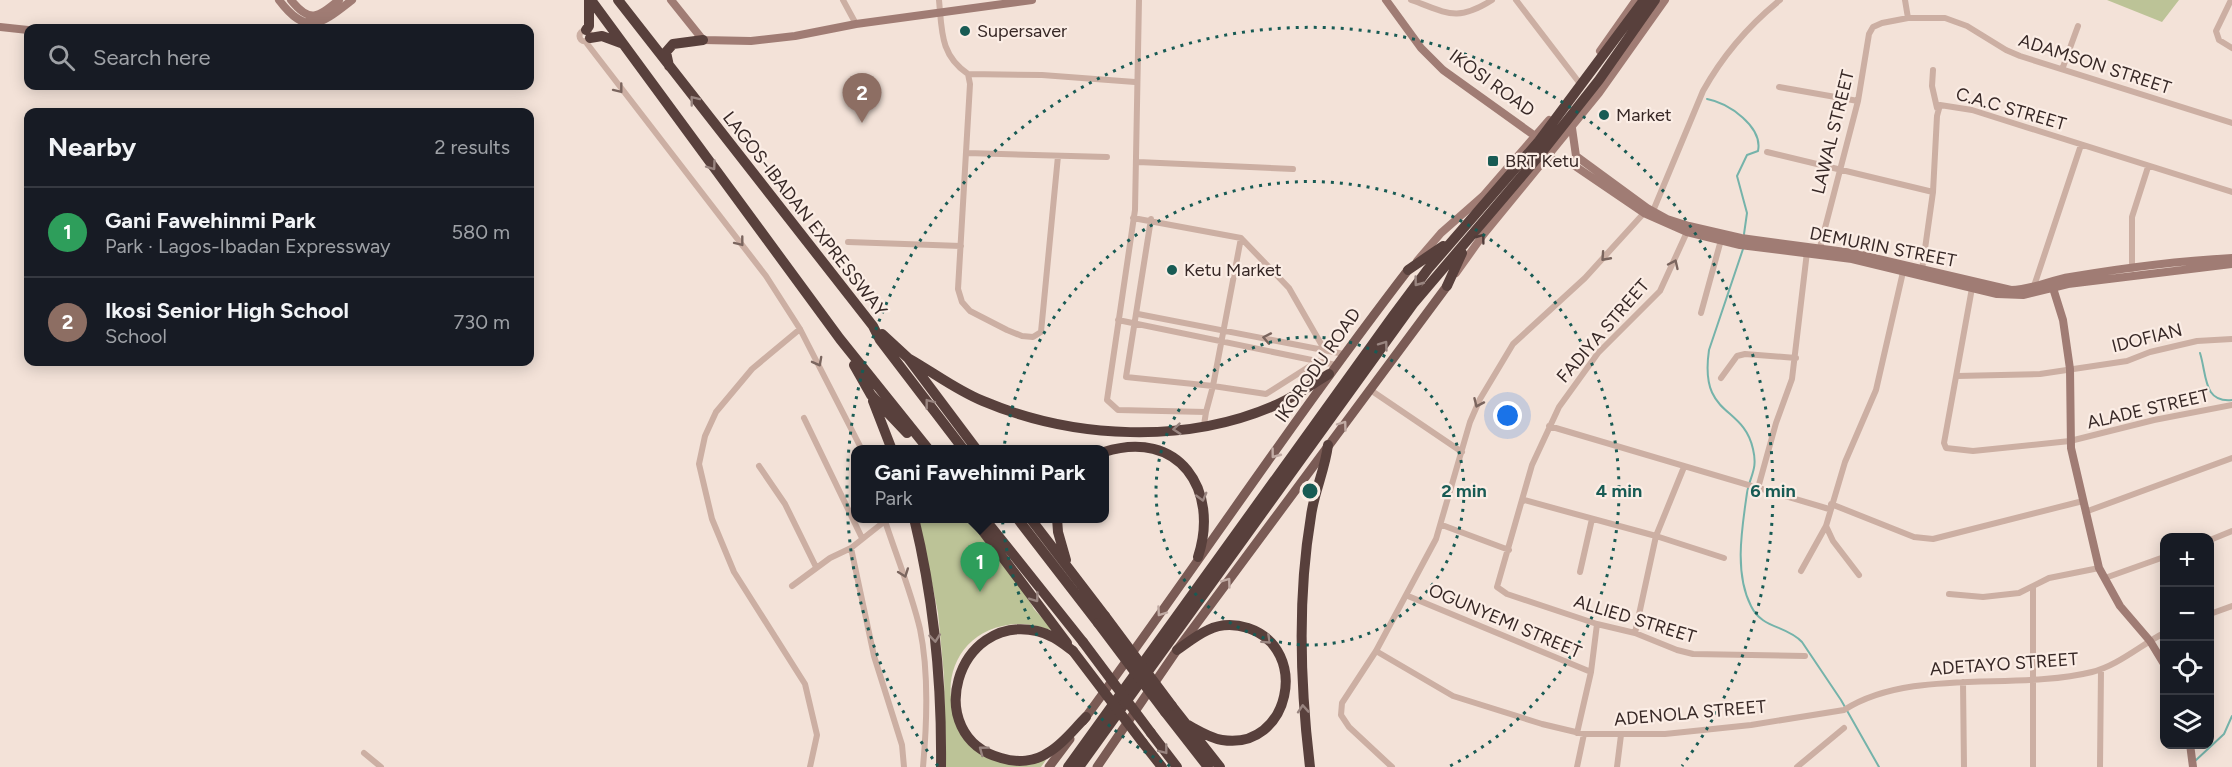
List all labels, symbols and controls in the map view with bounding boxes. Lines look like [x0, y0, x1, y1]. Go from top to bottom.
place label: Supersaver [977, 20, 1067, 42]
search box [24, 24, 534, 90]
marker: Supersaver [958, 24, 972, 38]
street label: ADAMSON STREET [2016, 29, 2174, 99]
icon: search [45, 41, 78, 74]
text: Search here [93, 44, 211, 71]
street label: IKOSI ROAD [1445, 45, 1539, 121]
street label: LAWAL STREET [1807, 68, 1859, 196]
pin: 2 [842, 74, 882, 123]
one-way arrow [612, 82, 623, 93]
street label: C.A.C STREET [1953, 83, 2069, 135]
one-way arrow [690, 95, 701, 106]
place label: Market [1616, 104, 1672, 126]
street label: LAGOS-IBADAN EXPRESSWAY [718, 107, 892, 321]
marker: Market [1597, 108, 1611, 122]
text: Nearby [48, 131, 136, 163]
text: 2 results [434, 135, 510, 159]
place label: BRT Ketu [1505, 150, 1579, 172]
marker: BRT Ketu [1486, 154, 1500, 168]
one-way arrow [705, 159, 716, 170]
text: Gani Fawehinmi Park [105, 207, 316, 234]
text: 1 [63, 220, 72, 244]
text: 580 m [451, 220, 510, 244]
street label: DEMURIN STREET [1808, 222, 1958, 272]
text: Park · Lagos-Ibadan Expressway [105, 234, 390, 258]
one-way arrow [1474, 234, 1485, 245]
one-way arrow [732, 235, 743, 246]
one-way arrow [1601, 250, 1612, 261]
place label: Ketu Market [1184, 259, 1282, 281]
one-way arrow [1666, 260, 1678, 271]
marker: Ketu Market [1165, 263, 1179, 277]
one-way arrow [1415, 275, 1426, 286]
street label: FADIYA STREET [1552, 275, 1654, 387]
text: Ikosi Senior High School [105, 297, 349, 324]
street label: IKORODU ROAD [1270, 304, 1366, 426]
text: 2 [62, 310, 73, 334]
text: 730 m [454, 310, 510, 334]
street label: IDOFIAN [2109, 319, 2185, 357]
text: School [105, 324, 167, 348]
one-way arrow [1262, 332, 1272, 345]
one-way arrow [1376, 341, 1387, 352]
one-way arrow [810, 355, 822, 366]
street label: ALADE STREET [2085, 384, 2211, 434]
one-way arrow [1474, 396, 1486, 407]
one-way arrow [925, 399, 936, 410]
your location [1493, 401, 1522, 430]
one-way arrow [1336, 420, 1347, 431]
one-way arrow [1173, 422, 1182, 435]
popup [851, 445, 1109, 523]
one-way arrow [1272, 447, 1283, 458]
text: Gani Fawehinmi Park [874, 459, 1086, 486]
text: 2 min [1441, 480, 1487, 502]
text: 4 min [1596, 480, 1642, 502]
text: 6 min [1750, 480, 1796, 502]
centre of rings [1300, 481, 1320, 501]
text: Park [874, 486, 912, 510]
one-way arrow [1195, 491, 1207, 501]
map controls [2160, 533, 2214, 749]
button: + [2160, 533, 2214, 587]
pin: 1 [960, 542, 1000, 592]
one-way arrow [897, 568, 910, 578]
one-way arrow [1220, 578, 1231, 589]
street label: OGUNYEMI STREET [1425, 579, 1585, 663]
button: − [2160, 587, 2214, 641]
street label: ALLIED STREET [1571, 590, 1699, 648]
one-way arrow [1027, 592, 1038, 603]
one-way arrow [1157, 605, 1168, 616]
one-way arrow [928, 633, 941, 643]
one-way arrow [1260, 633, 1270, 644]
button: locate [2160, 641, 2214, 695]
street label: ADETAYO STREET [1929, 648, 2079, 680]
street label: ADENOLA STREET [1613, 695, 1767, 731]
button: layers [2160, 695, 2214, 749]
one-way arrow [1297, 704, 1310, 713]
one-way arrow [1157, 743, 1168, 754]
one-way arrow [979, 746, 990, 757]

